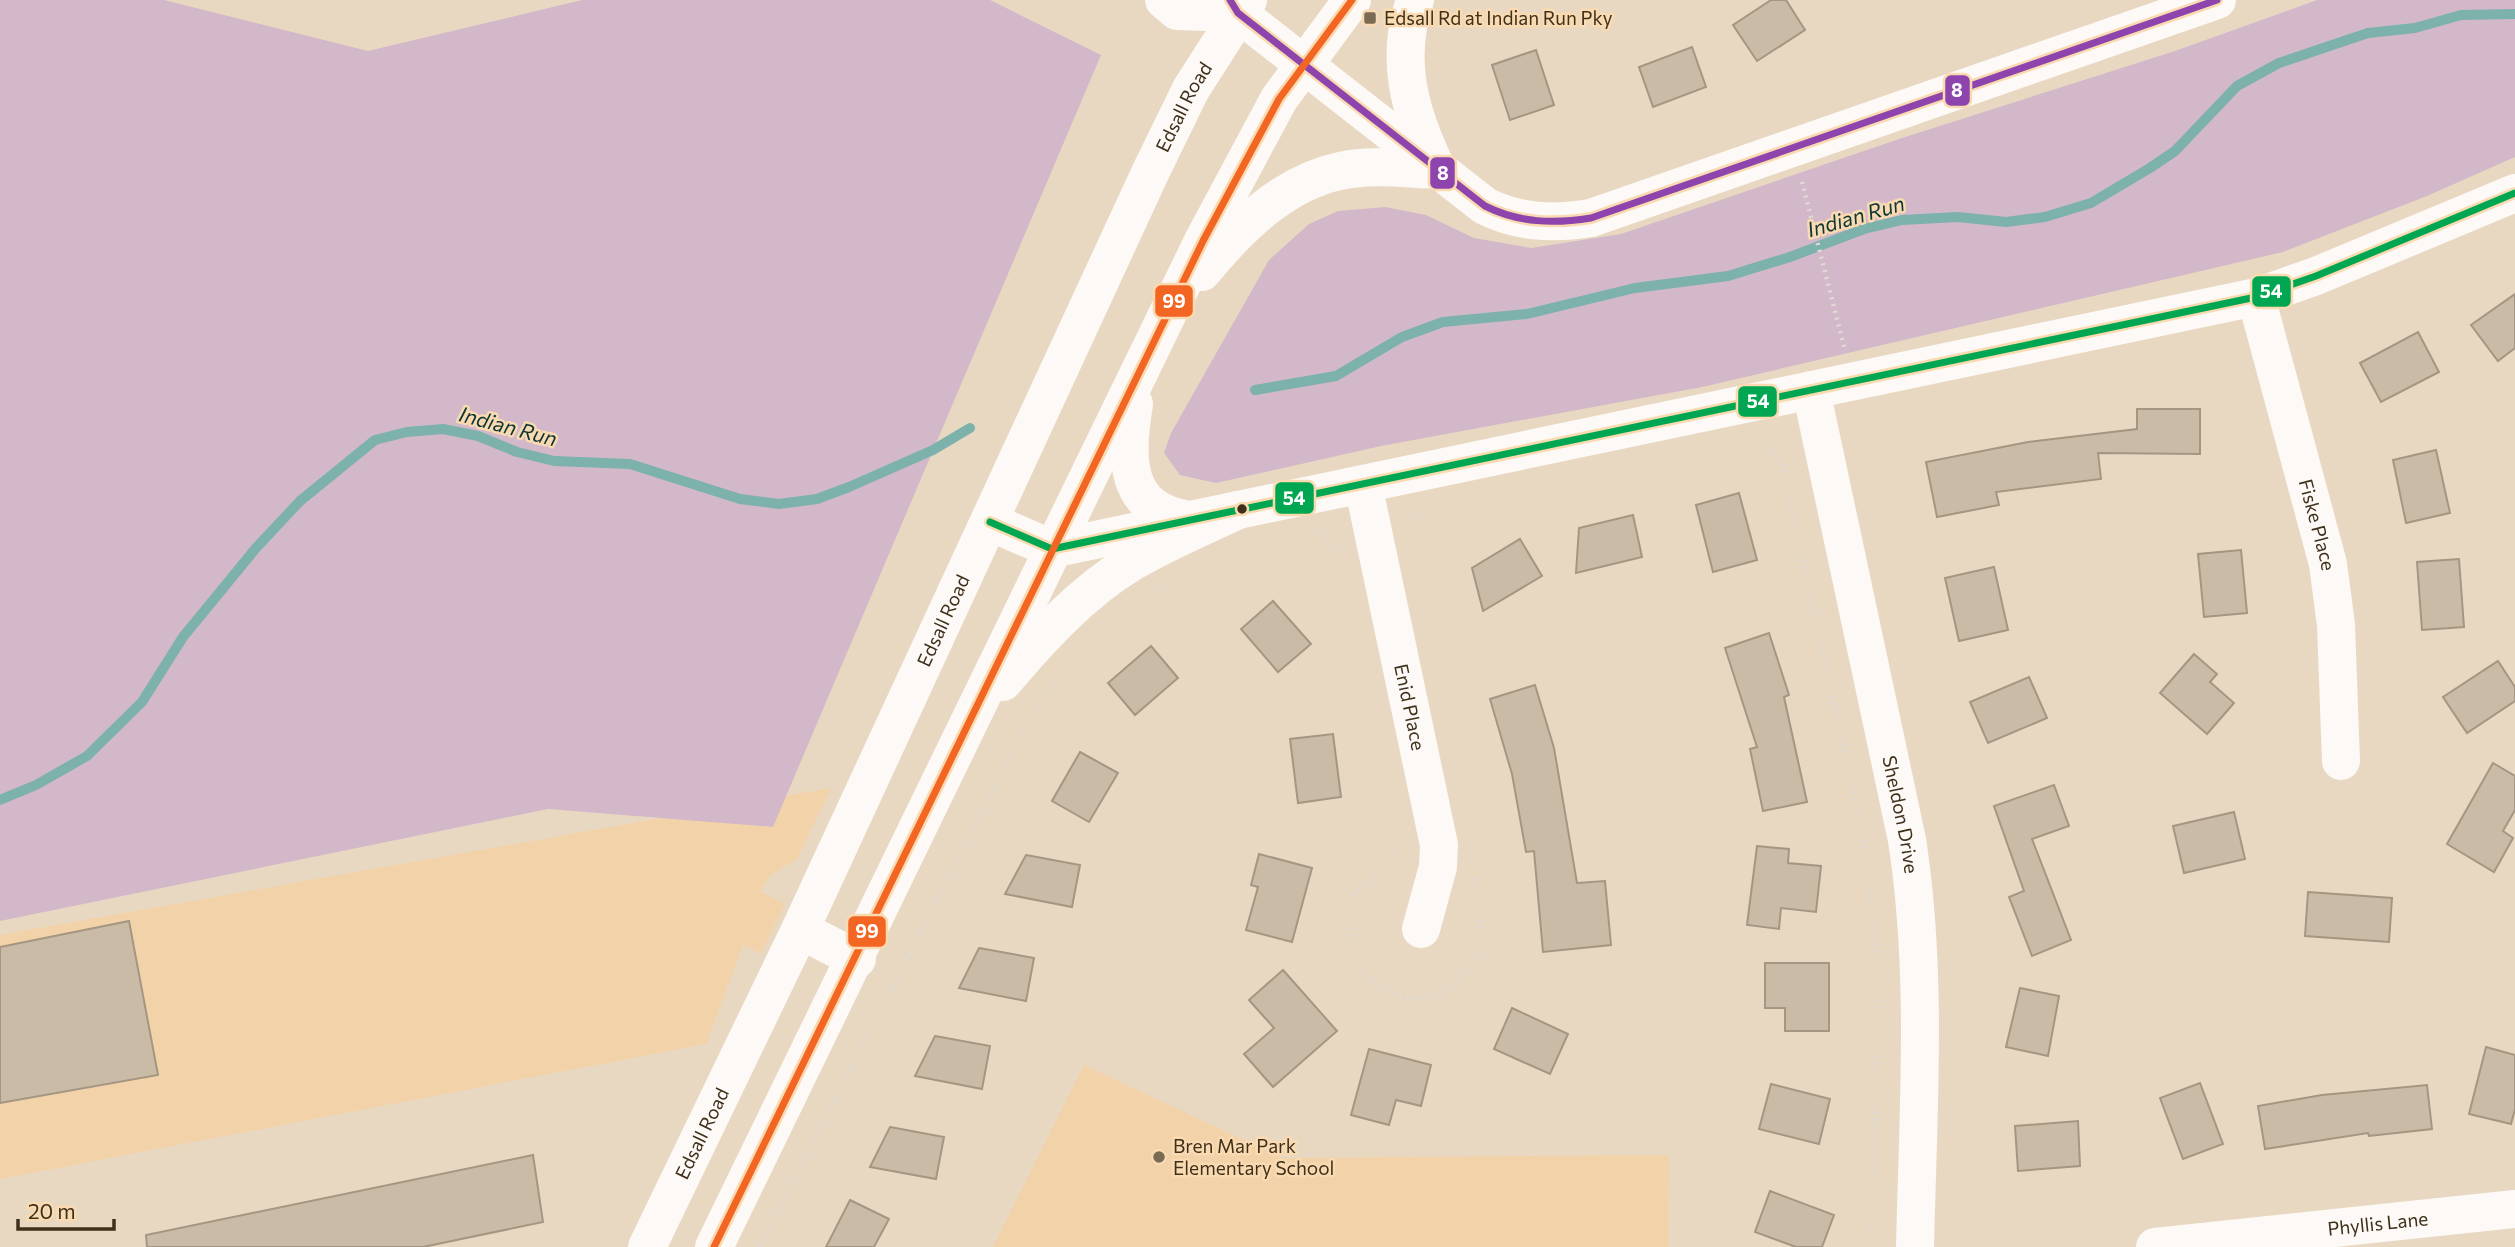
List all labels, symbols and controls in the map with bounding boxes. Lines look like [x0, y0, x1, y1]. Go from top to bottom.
place label: Edsall Rd at Indian Run Pky [1384, 6, 1613, 29]
marker: Edsall Rd at Indian Run Pky [1362, 10, 1378, 26]
street label: Edsall Road [1150, 57, 1216, 156]
line badge: 8 [1944, 74, 1971, 107]
text: 8 [1951, 78, 1963, 101]
line badge: 8 [1429, 156, 1456, 190]
text: 8 [1437, 161, 1449, 184]
water label: Indian Run [1804, 190, 1907, 241]
line badge: 54 [2251, 275, 2292, 308]
text: 54 [2260, 279, 2283, 302]
line badge: 99 [1154, 284, 1194, 318]
text: 99 [1162, 289, 1186, 312]
line badge: 54 [1737, 385, 1778, 418]
text: 54 [1747, 389, 1770, 412]
water label: Indian Run [457, 401, 560, 451]
street label: Fiske Place [2295, 476, 2341, 572]
line badge: 54 [1274, 481, 1315, 515]
text: 54 [1283, 486, 1306, 509]
unlabelled marker [1235, 502, 1249, 516]
street label: Edsall Road [912, 571, 974, 670]
street label: Enid Place [1390, 662, 1431, 752]
street label: Sheldon Drive [1878, 753, 1924, 875]
line badge: 99 [847, 915, 887, 948]
text: 99 [855, 919, 879, 942]
street label: Edsall Road [670, 1084, 733, 1183]
place label: Bren Mar Park Elementary School [1173, 1134, 1334, 1179]
marker: Bren Mar Park Elementary School [1151, 1149, 1167, 1165]
scale bar [18, 1188, 114, 1232]
text: 20 m [28, 1198, 76, 1223]
street label: Phyllis Lane [2326, 1206, 2429, 1240]

